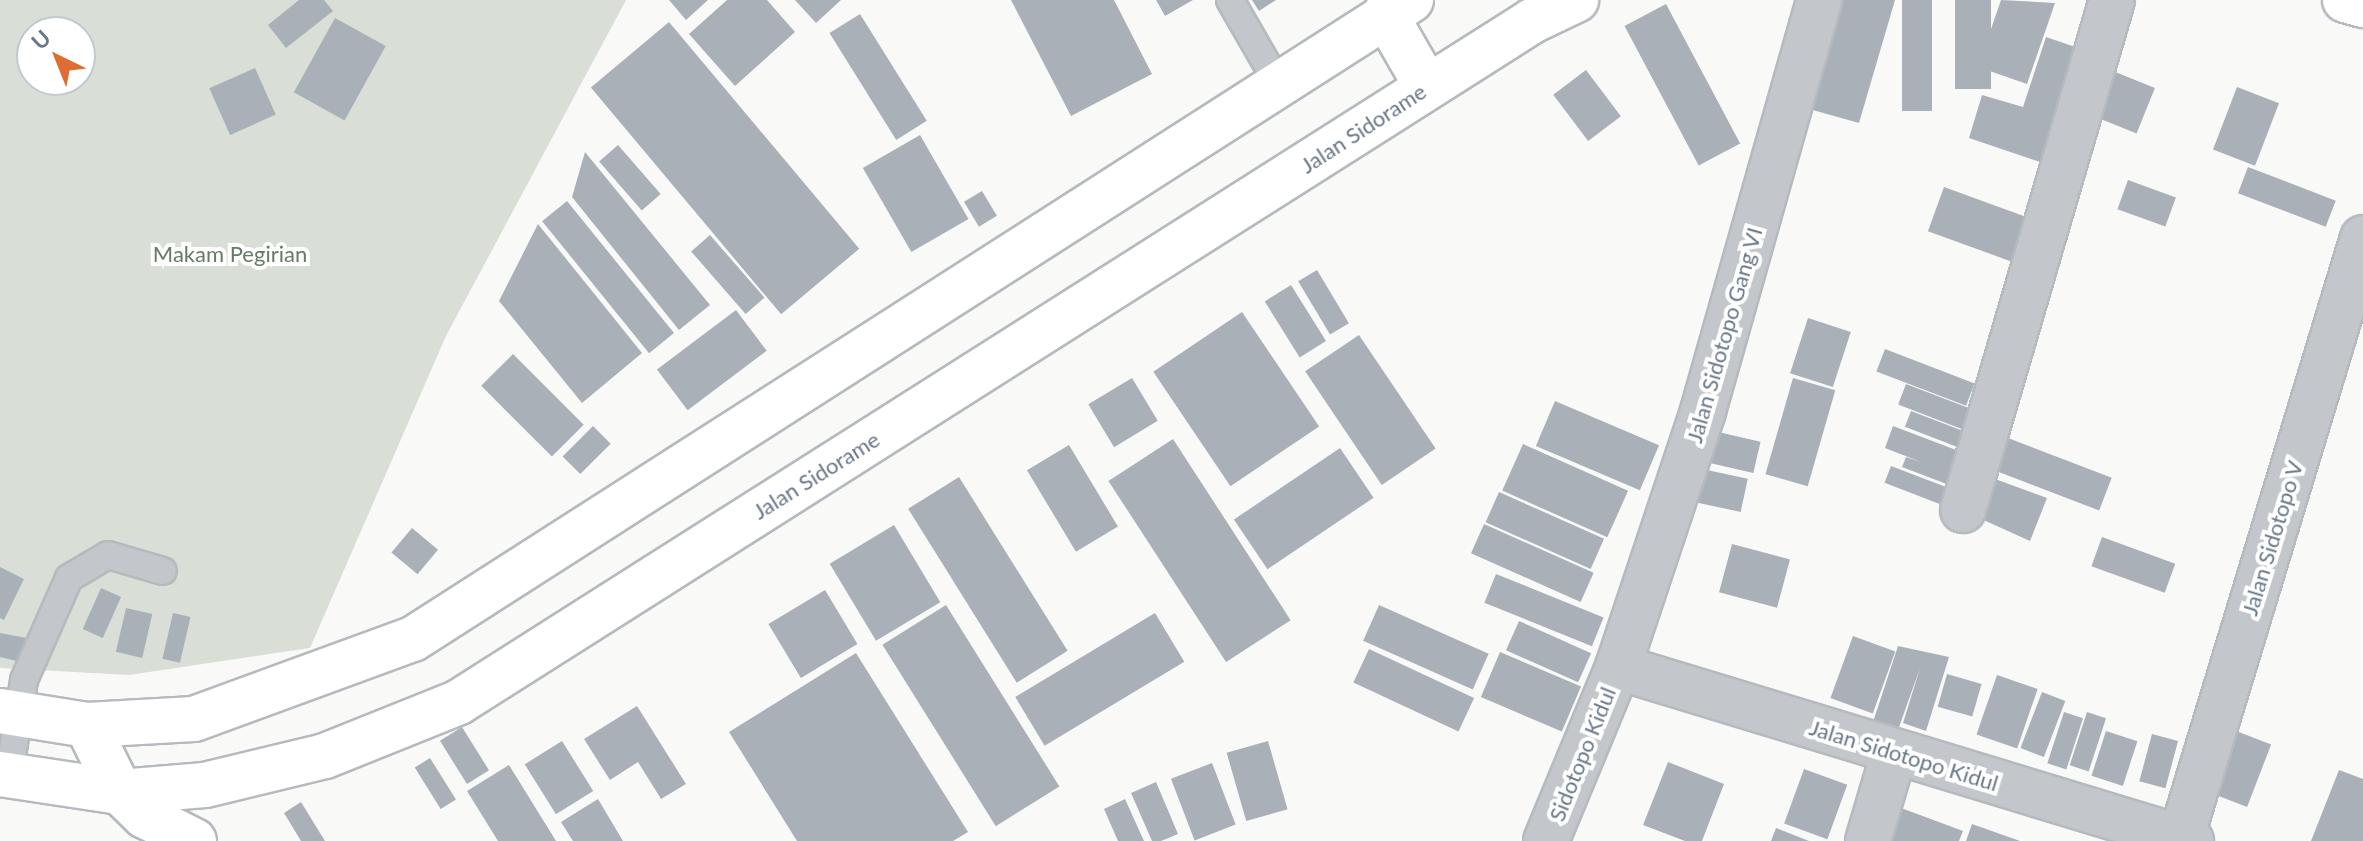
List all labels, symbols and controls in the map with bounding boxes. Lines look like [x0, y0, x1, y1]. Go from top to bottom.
north arrow [16, 16, 96, 96]
text: U [25, 24, 56, 55]
street label: Jalan Sidorame [1295, 78, 1431, 178]
street label: Jalan Sidotopo Gang VI [1680, 224, 1768, 446]
park label: Makam Pegirian [153, 241, 307, 267]
street label: Jalan Sidorame [748, 426, 884, 524]
street label: Jalan Sidotopo V [2236, 457, 2308, 619]
street label: Sidotopo Kidul [1543, 683, 1621, 825]
street label: Jalan Sidotopo Kidul [1806, 714, 2002, 796]

